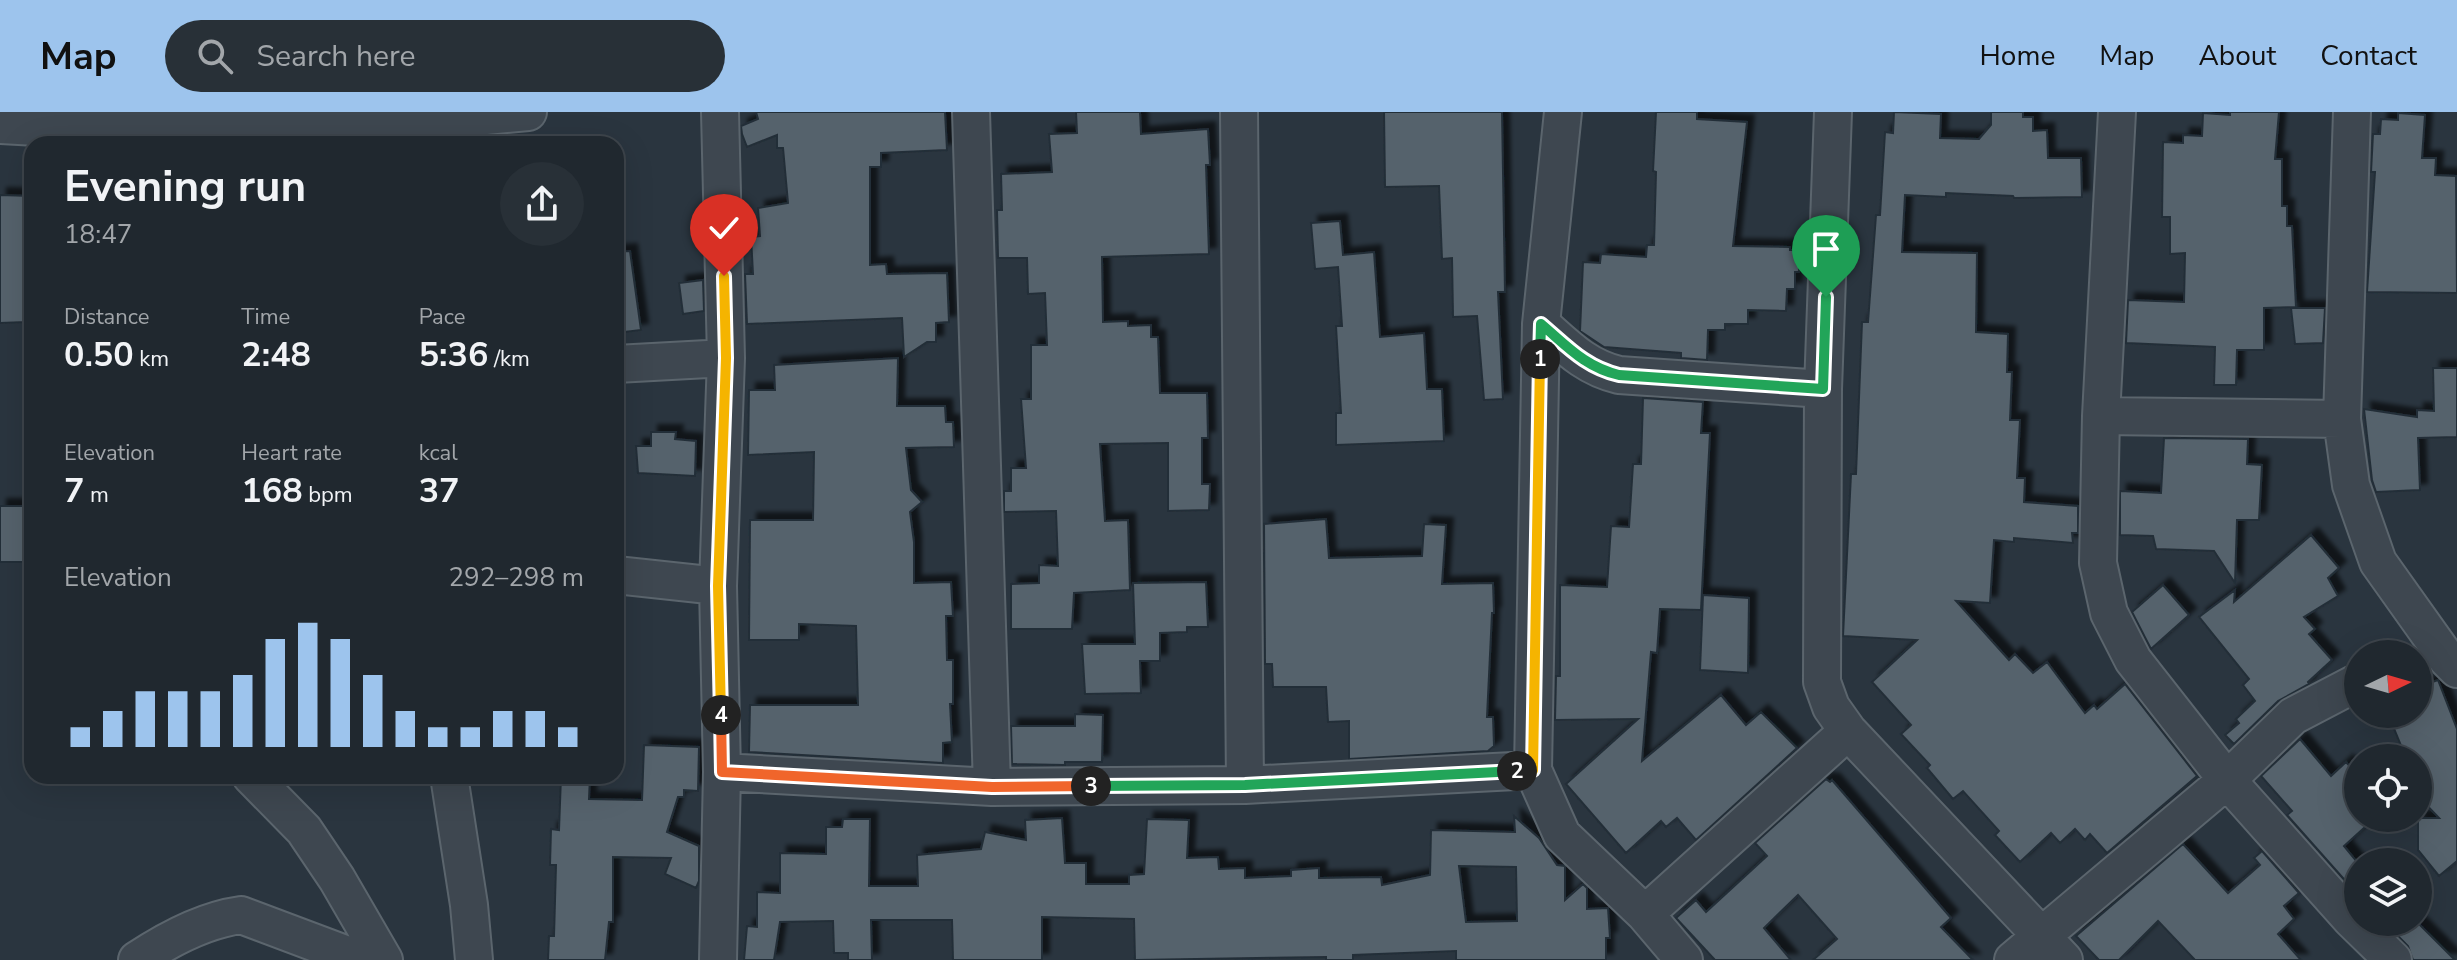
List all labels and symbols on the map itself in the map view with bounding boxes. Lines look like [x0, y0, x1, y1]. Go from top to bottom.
pin [690, 194, 758, 276]
pin [1792, 215, 1860, 297]
pin: 1 [1520, 339, 1560, 379]
north arrow [2344, 640, 2432, 728]
pin: 4 [701, 695, 741, 735]
pin: 2 [1497, 751, 1537, 791]
pin: 3 [1071, 766, 1111, 806]

